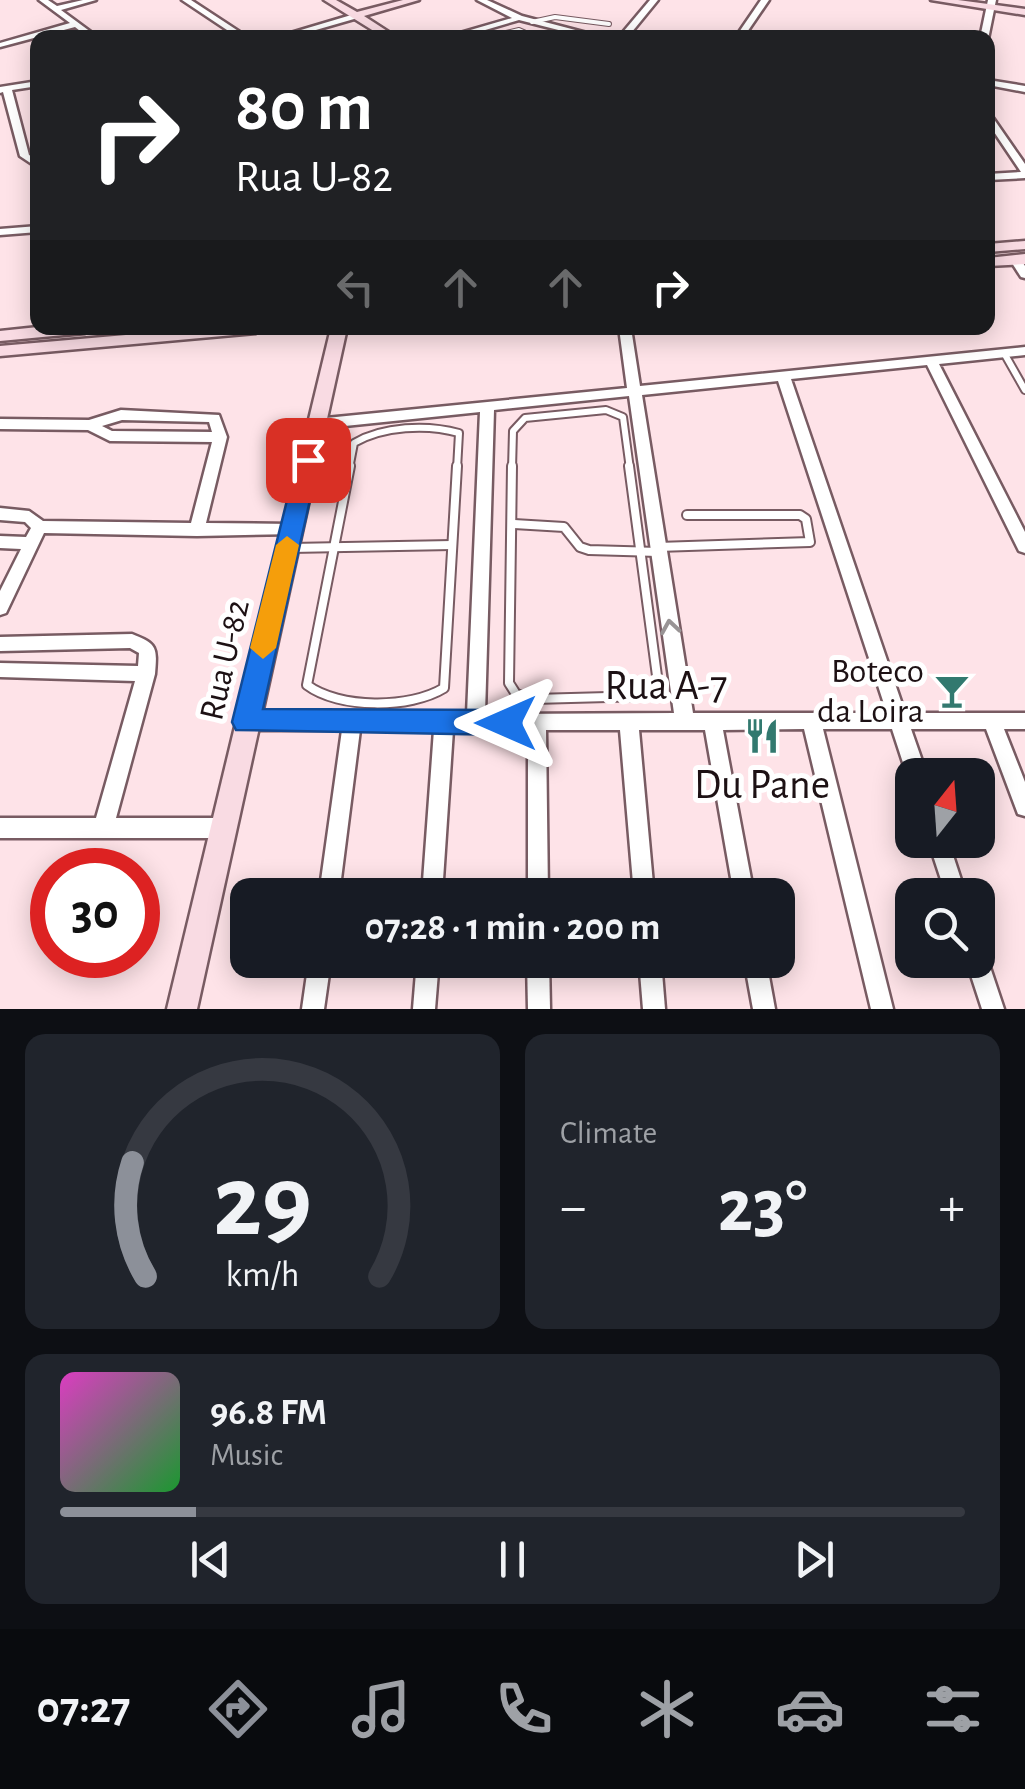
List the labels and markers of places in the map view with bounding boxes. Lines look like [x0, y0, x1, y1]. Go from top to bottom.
pin [266, 418, 351, 503]
place label: Boteco da Loira [817, 654, 924, 729]
bar icon: Boteco da Loira [933, 672, 971, 710]
restaurant icon: Du Pane [743, 717, 781, 755]
place label: Du Pane [694, 764, 830, 806]

